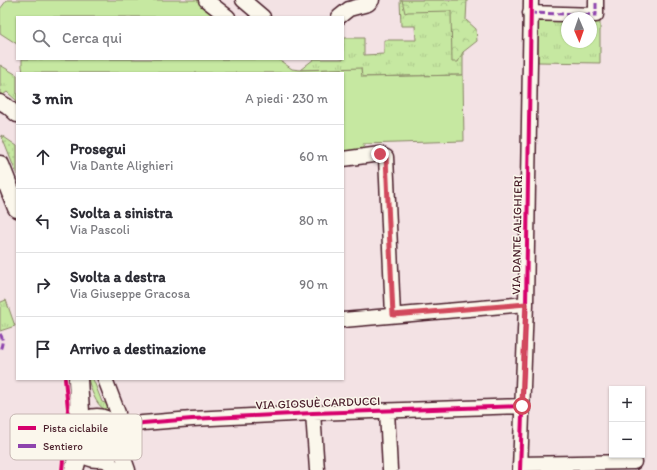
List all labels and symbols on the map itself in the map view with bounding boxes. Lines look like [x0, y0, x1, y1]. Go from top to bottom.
north arrow [561, 12, 597, 48]
route end [371, 145, 389, 163]
street label: VIA DANTE ALIGHIERI [509, 175, 525, 295]
street label: VIA GIOSUÈ CARDUCCI [255, 394, 381, 412]
route start [513, 397, 531, 415]
legend [10, 414, 142, 460]
text: Pista ciclabile [43, 422, 108, 435]
text: Sentiero [43, 440, 83, 453]

